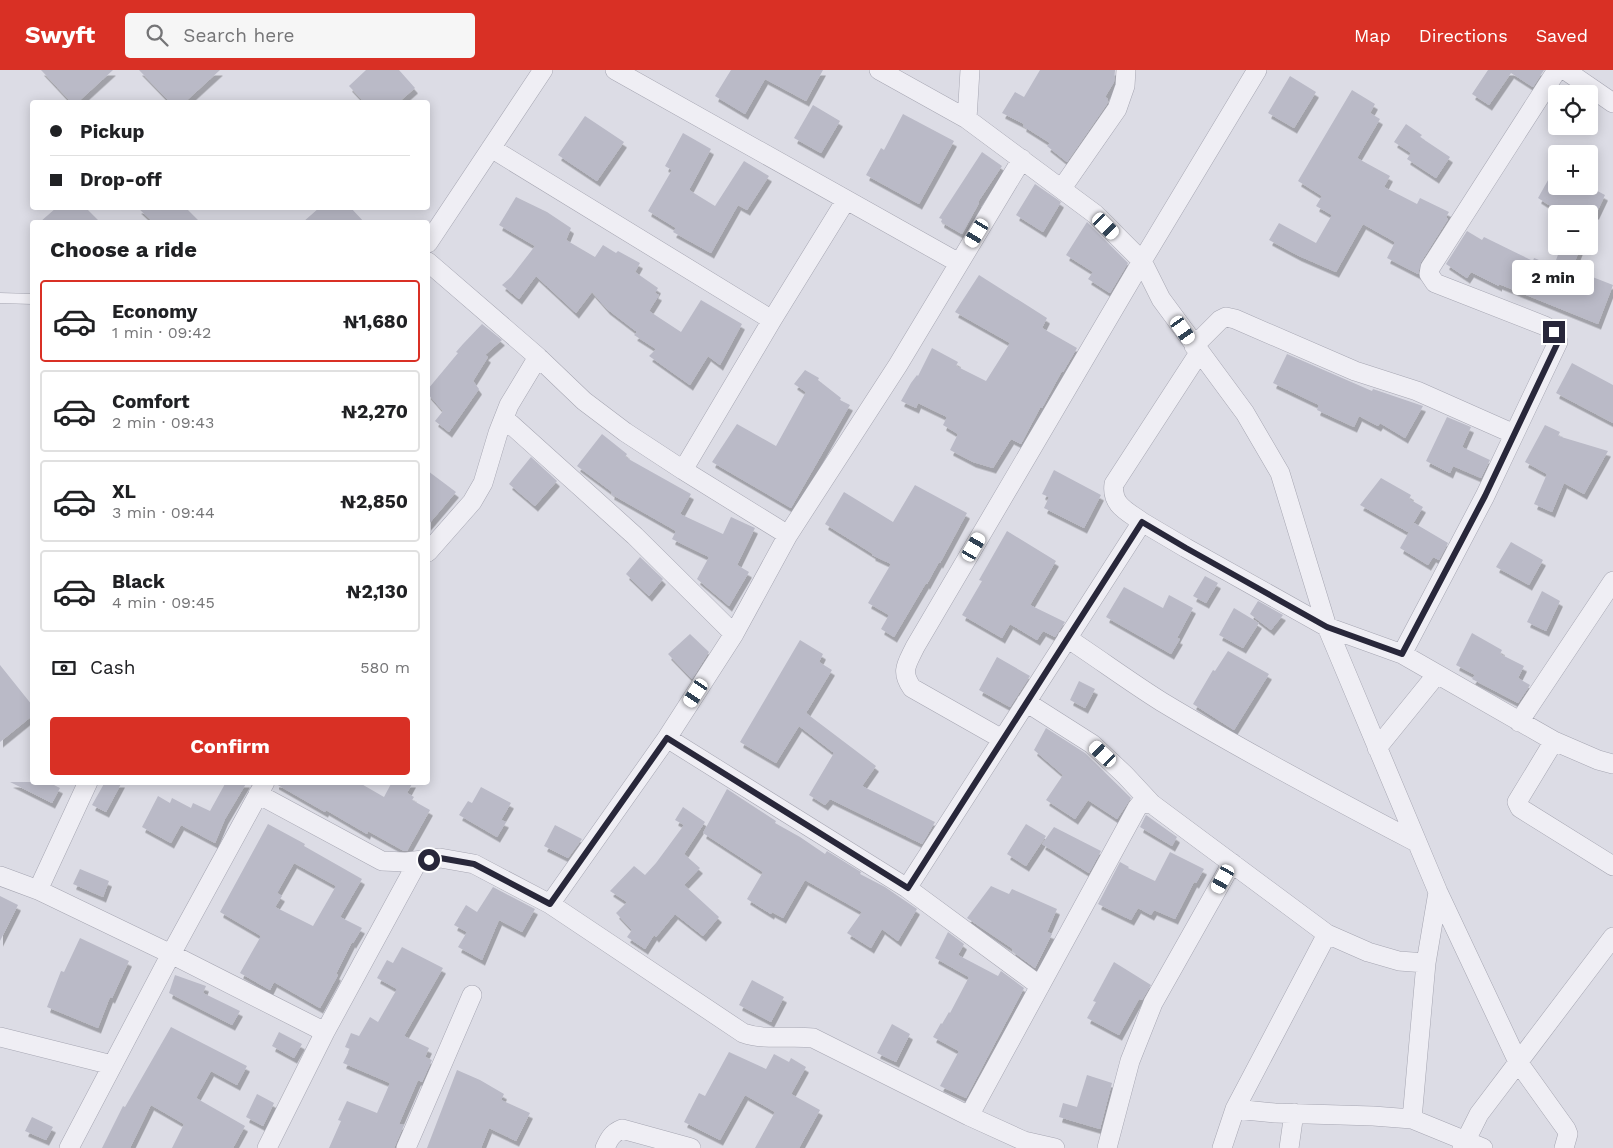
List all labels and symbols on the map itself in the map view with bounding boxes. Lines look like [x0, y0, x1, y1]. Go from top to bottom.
car [1090, 210, 1121, 242]
car [962, 216, 991, 250]
callout: 2 min [1513, 260, 1595, 294]
car [1168, 313, 1197, 347]
route end [1543, 321, 1565, 343]
car [960, 530, 987, 564]
car [681, 676, 710, 710]
car [1086, 738, 1119, 770]
route start [418, 849, 440, 871]
car [1209, 862, 1236, 896]

